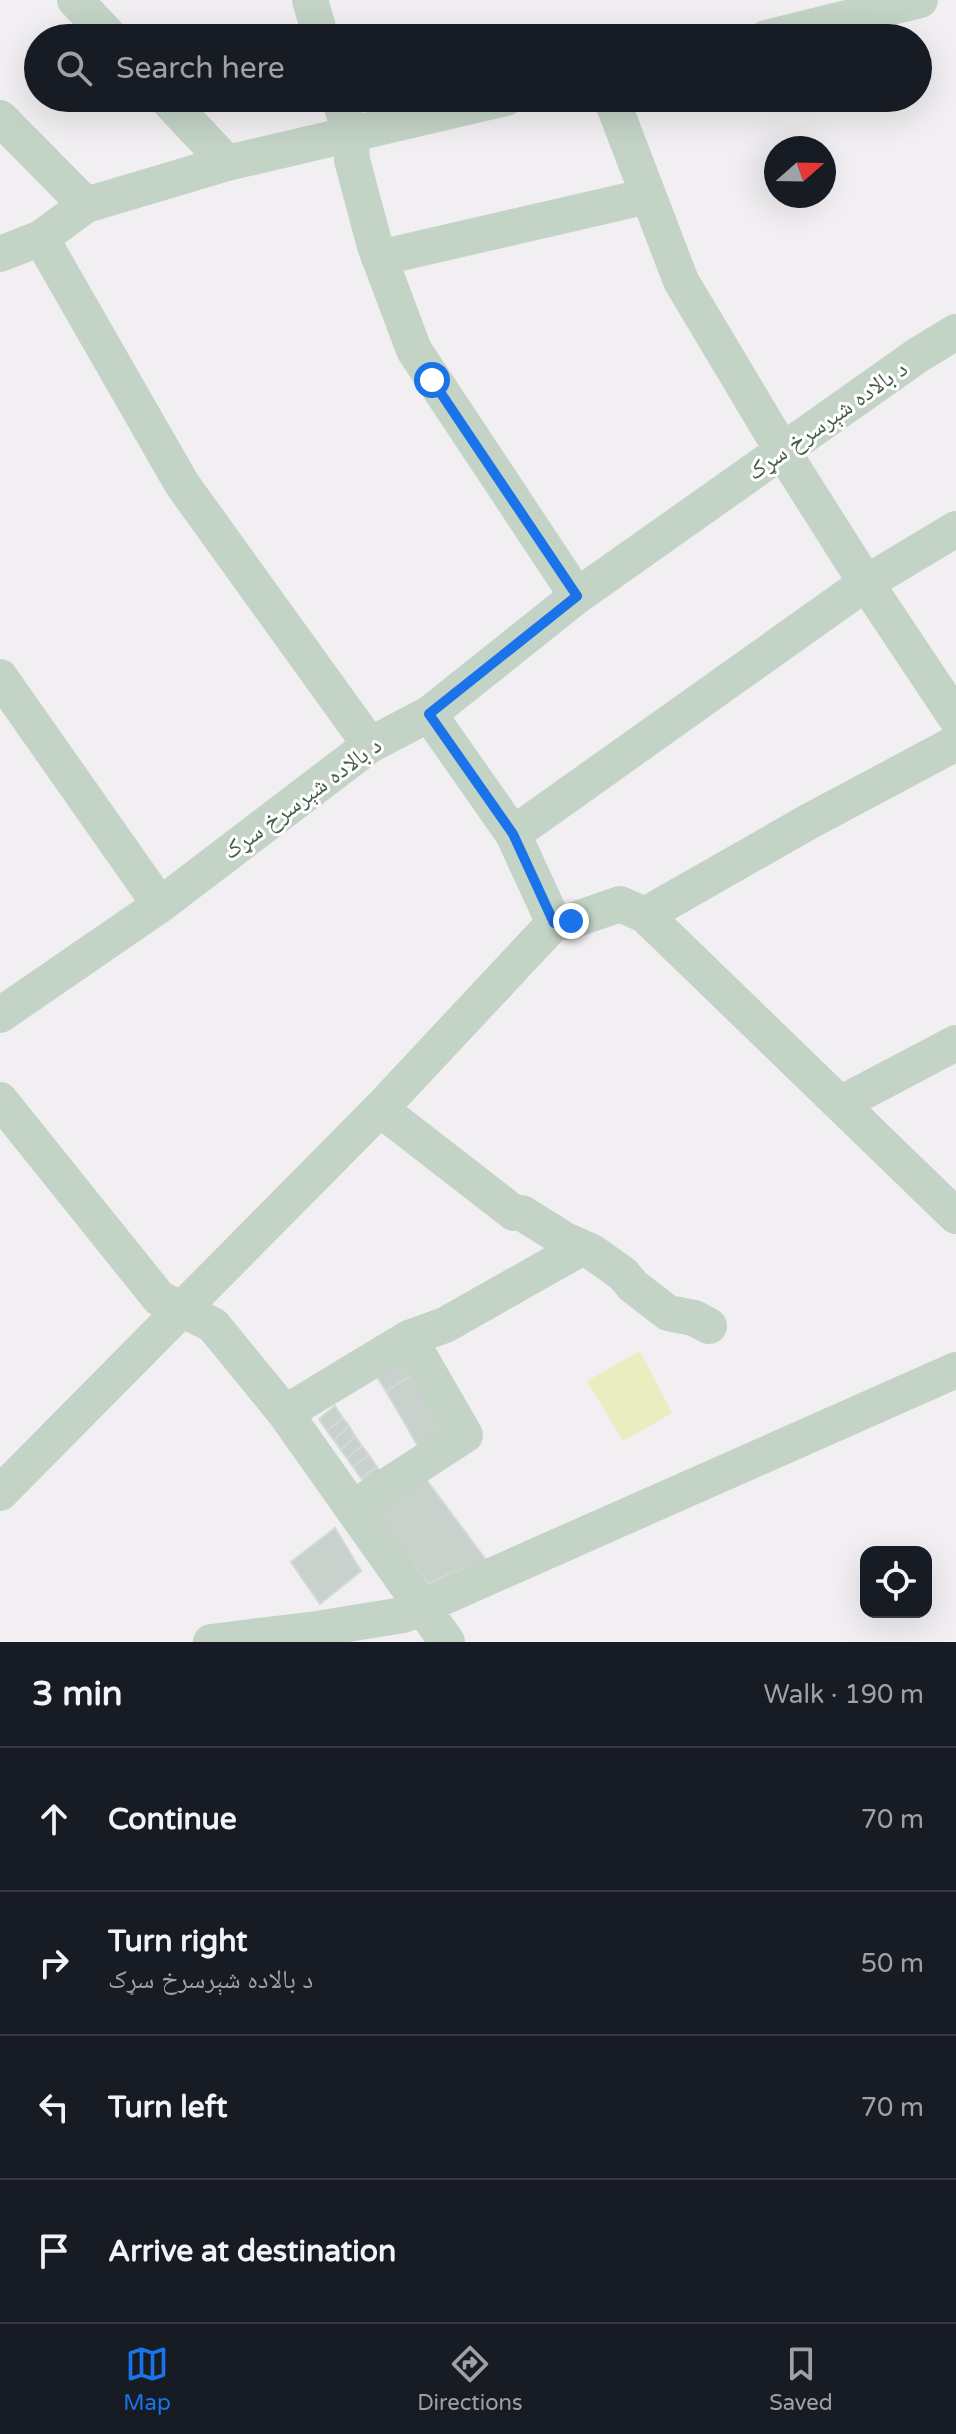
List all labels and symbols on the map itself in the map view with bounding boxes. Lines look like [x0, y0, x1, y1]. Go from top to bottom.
north arrow [764, 136, 836, 208]
street label: د بالاده شېرسرخ سړک [741, 354, 913, 487]
route start [414, 362, 450, 398]
street label: د بالاده شېرسرخ سړک [217, 731, 388, 866]
route end [553, 903, 589, 939]

